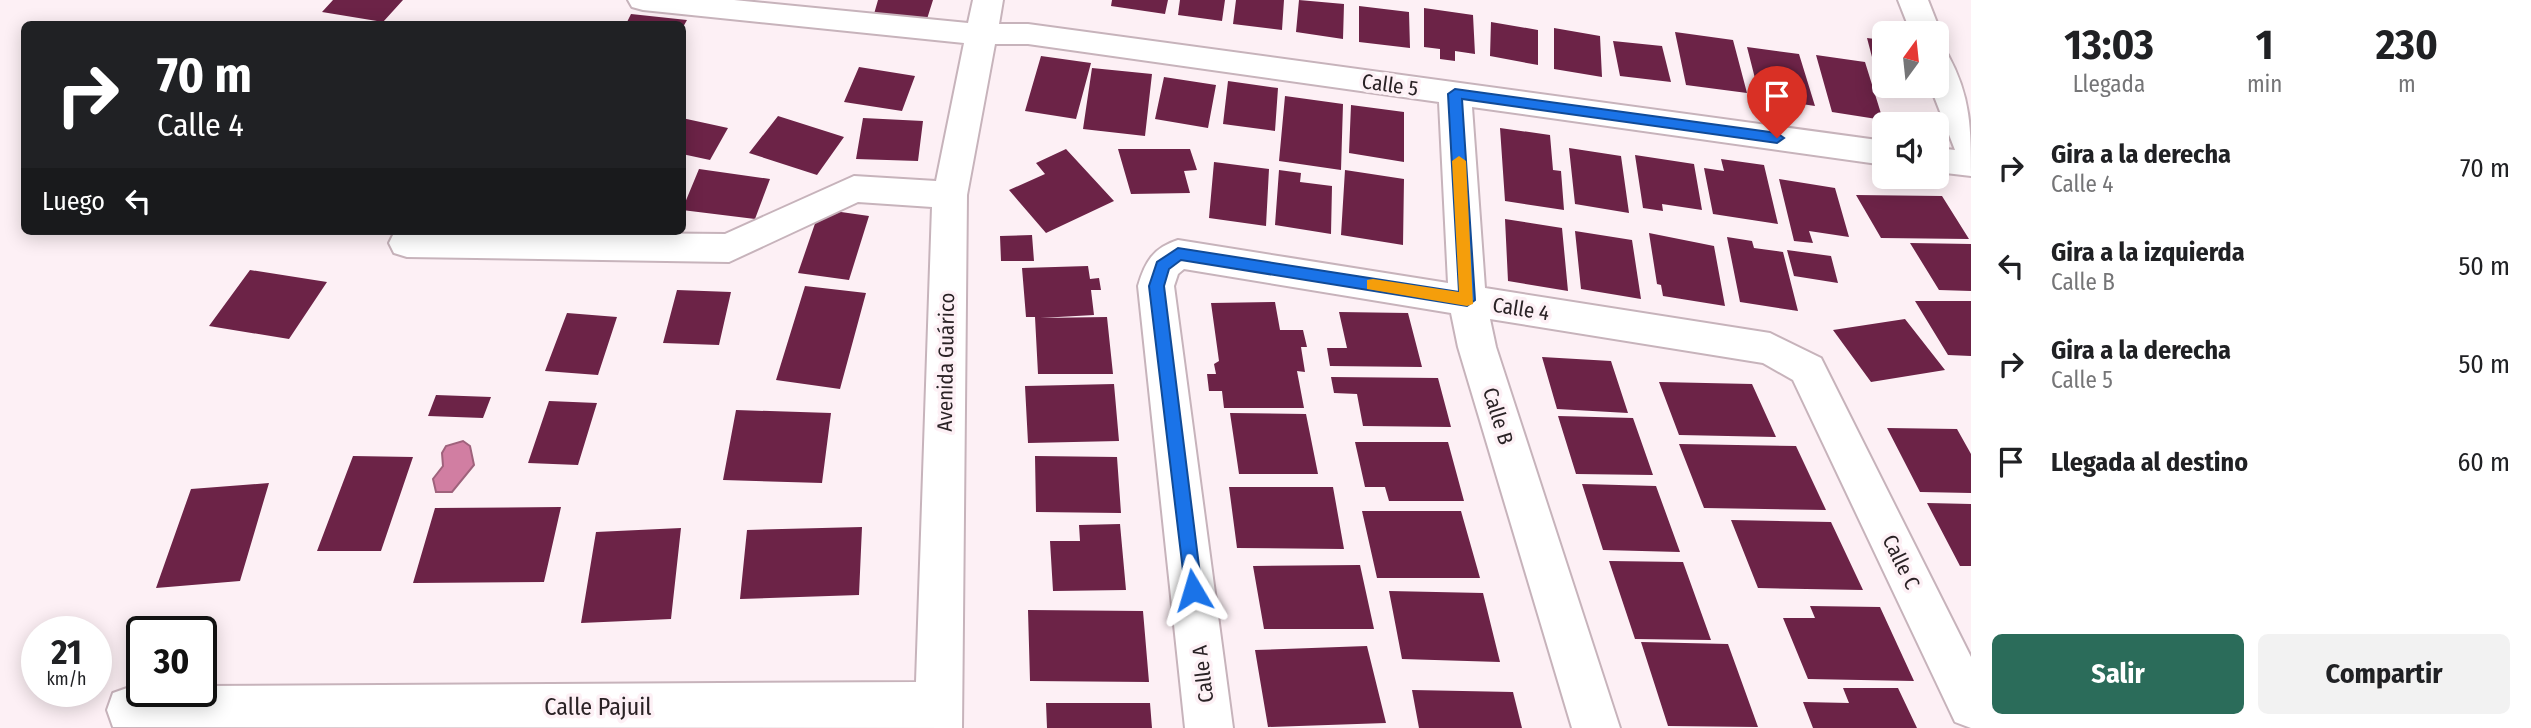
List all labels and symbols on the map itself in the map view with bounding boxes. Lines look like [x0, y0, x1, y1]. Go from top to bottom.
north arrow [1872, 21, 1950, 98]
pin [1747, 66, 1807, 138]
street label: Calle 5 [1360, 68, 1420, 102]
street label: Avenida Guárico [932, 292, 960, 432]
street label: Calle 4 [1491, 292, 1551, 326]
street label: Calle B [1477, 384, 1519, 448]
street label: Calle C [1877, 530, 1925, 594]
position arrow [1156, 553, 1230, 627]
speed limit sign: 30 [126, 616, 217, 707]
street label: Calle A [1187, 644, 1219, 704]
street label: Calle Pajuil [544, 693, 652, 721]

